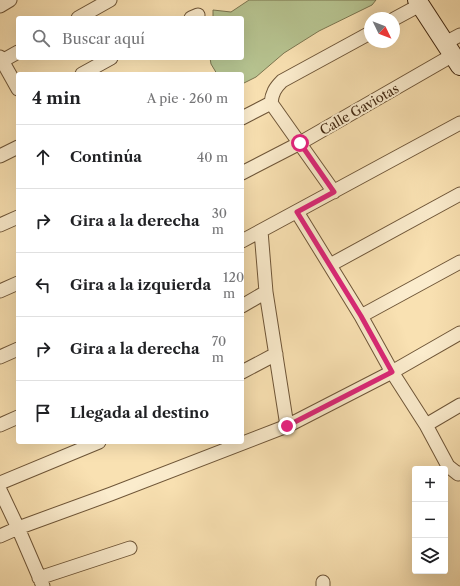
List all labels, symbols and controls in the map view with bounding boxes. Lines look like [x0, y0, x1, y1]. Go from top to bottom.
north arrow [364, 12, 400, 48]
search box [16, 16, 244, 60]
icon: search [30, 27, 52, 49]
text: Buscar aquí [62, 29, 145, 48]
street label: Calle Gaviotas [317, 80, 402, 138]
text: 4 min [32, 88, 81, 108]
text: A pie · 260 m [147, 90, 228, 106]
route start [291, 134, 309, 152]
icon: ahead [32, 146, 54, 168]
text: Continúa [70, 147, 142, 166]
text: 40 m [197, 149, 228, 165]
text: 30 m [212, 205, 227, 237]
icon: right [32, 210, 54, 232]
text: Gira a la derecha [70, 211, 200, 230]
text: 120 m [223, 269, 244, 301]
icon: left [32, 274, 54, 296]
text: Gira a la izquierda [70, 275, 211, 294]
text: 70 m [212, 333, 226, 365]
icon: right [32, 338, 54, 360]
text: Gira a la derecha [70, 339, 200, 358]
icon: arrive [32, 402, 54, 424]
text: Llegada al destino [70, 403, 209, 422]
route end [278, 417, 296, 435]
map controls [412, 466, 448, 574]
button: + [412, 466, 448, 502]
button: − [412, 502, 448, 538]
button: layers [412, 538, 448, 574]

